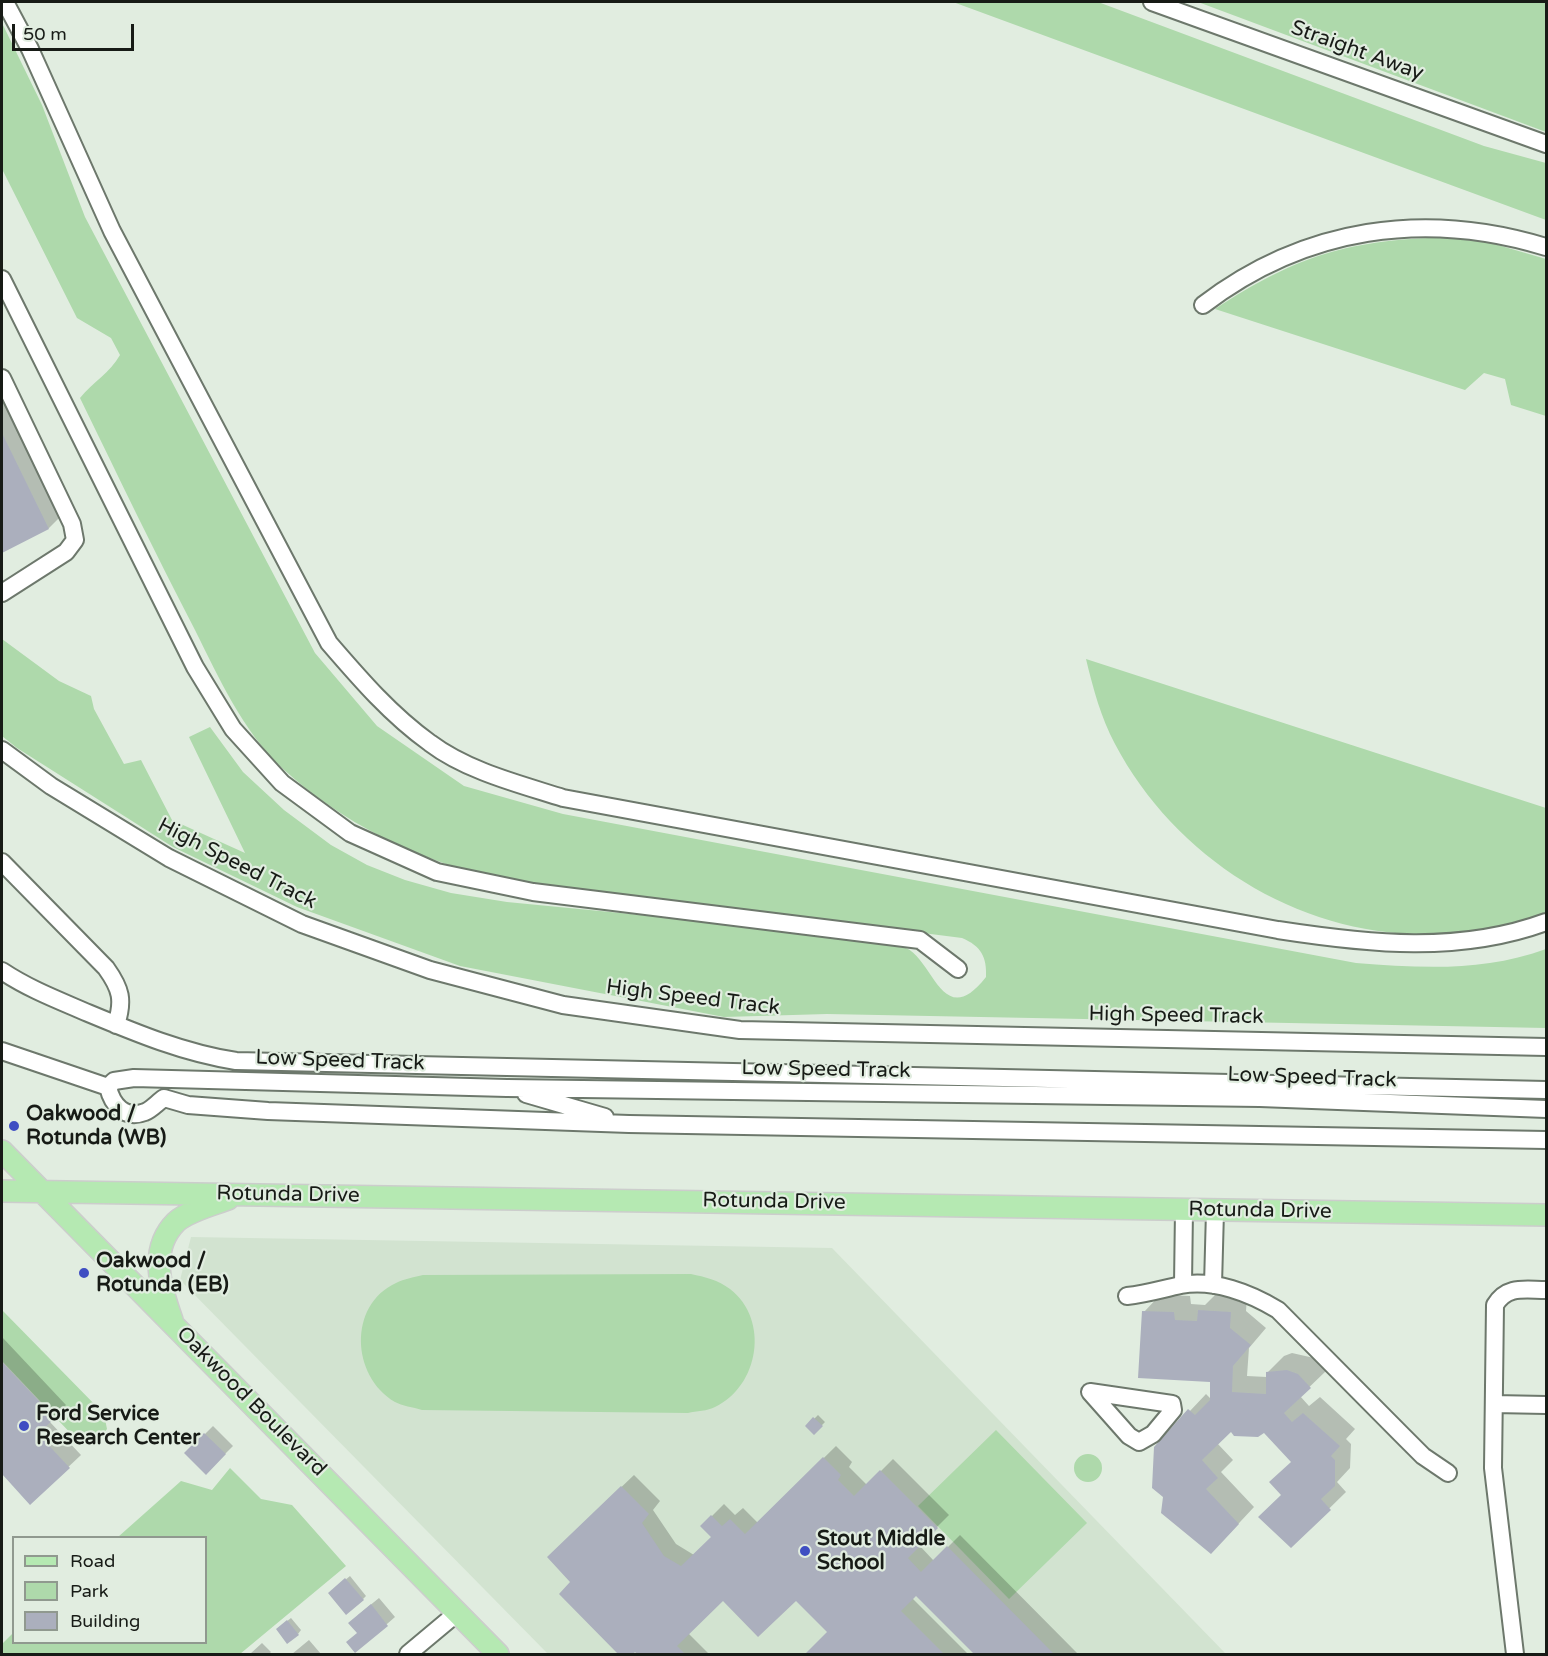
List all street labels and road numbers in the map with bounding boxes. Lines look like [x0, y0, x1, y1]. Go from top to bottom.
street label: Straight Away [1287, 15, 1427, 87]
street label: High Speed Track [153, 813, 321, 915]
street label: High Speed Track [605, 975, 781, 1021]
street label: High Speed Track [1088, 1002, 1264, 1030]
street label: Low Speed Track [255, 1045, 425, 1077]
street label: Low Speed Track [741, 1056, 911, 1084]
street label: Low Speed Track [1227, 1062, 1397, 1094]
street label: Rotunda Drive [216, 1181, 360, 1209]
street label: Rotunda Drive [702, 1188, 846, 1216]
street label: Rotunda Drive [1188, 1197, 1332, 1225]
street label: Oakwood Boulevard [171, 1322, 331, 1482]

